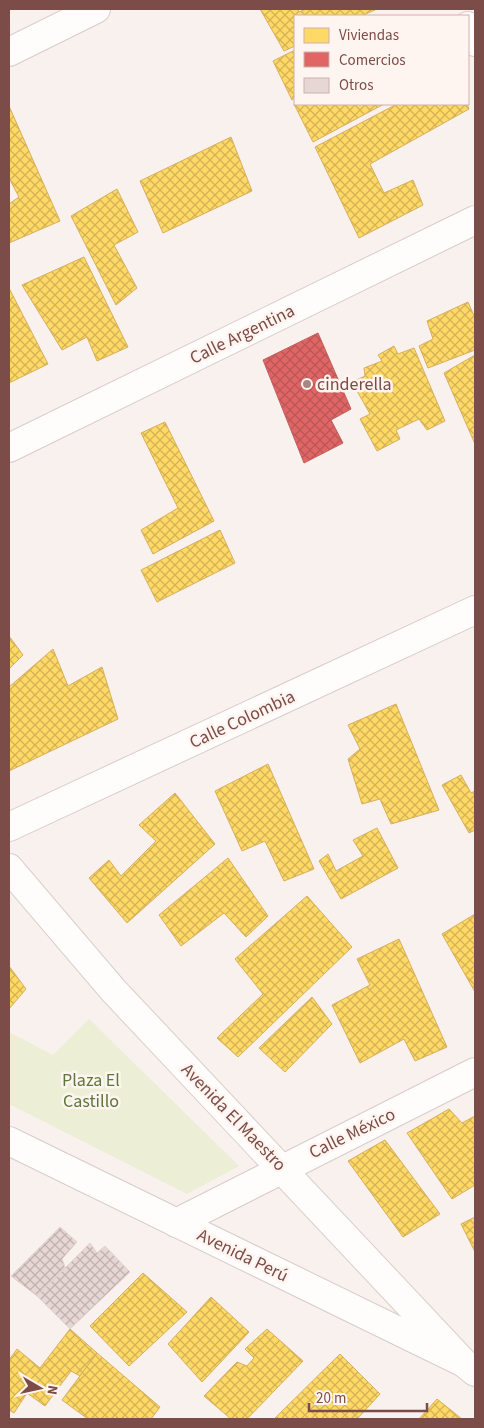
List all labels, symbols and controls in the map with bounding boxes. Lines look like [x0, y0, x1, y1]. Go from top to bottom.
legend [294, 15, 469, 105]
text: Viviendas [339, 25, 399, 46]
text: Comercios [339, 50, 406, 71]
text: Otros [339, 75, 373, 96]
street label: Calle Argentina [186, 298, 299, 371]
place label: cinderella [317, 372, 392, 397]
marker: cinderella [301, 378, 313, 390]
street label: Calle Colombia [185, 684, 299, 755]
street label: Avenida El Maestro [175, 1058, 292, 1177]
park label: Plaza El Castillo [62, 1068, 120, 1114]
street label: Calle México [305, 1102, 399, 1165]
street label: Avenida Perú [193, 1223, 293, 1288]
north arrow [15, 1363, 65, 1413]
scale bar [309, 1380, 426, 1412]
text: N [41, 1384, 62, 1396]
text: 20 m [316, 1388, 346, 1409]

